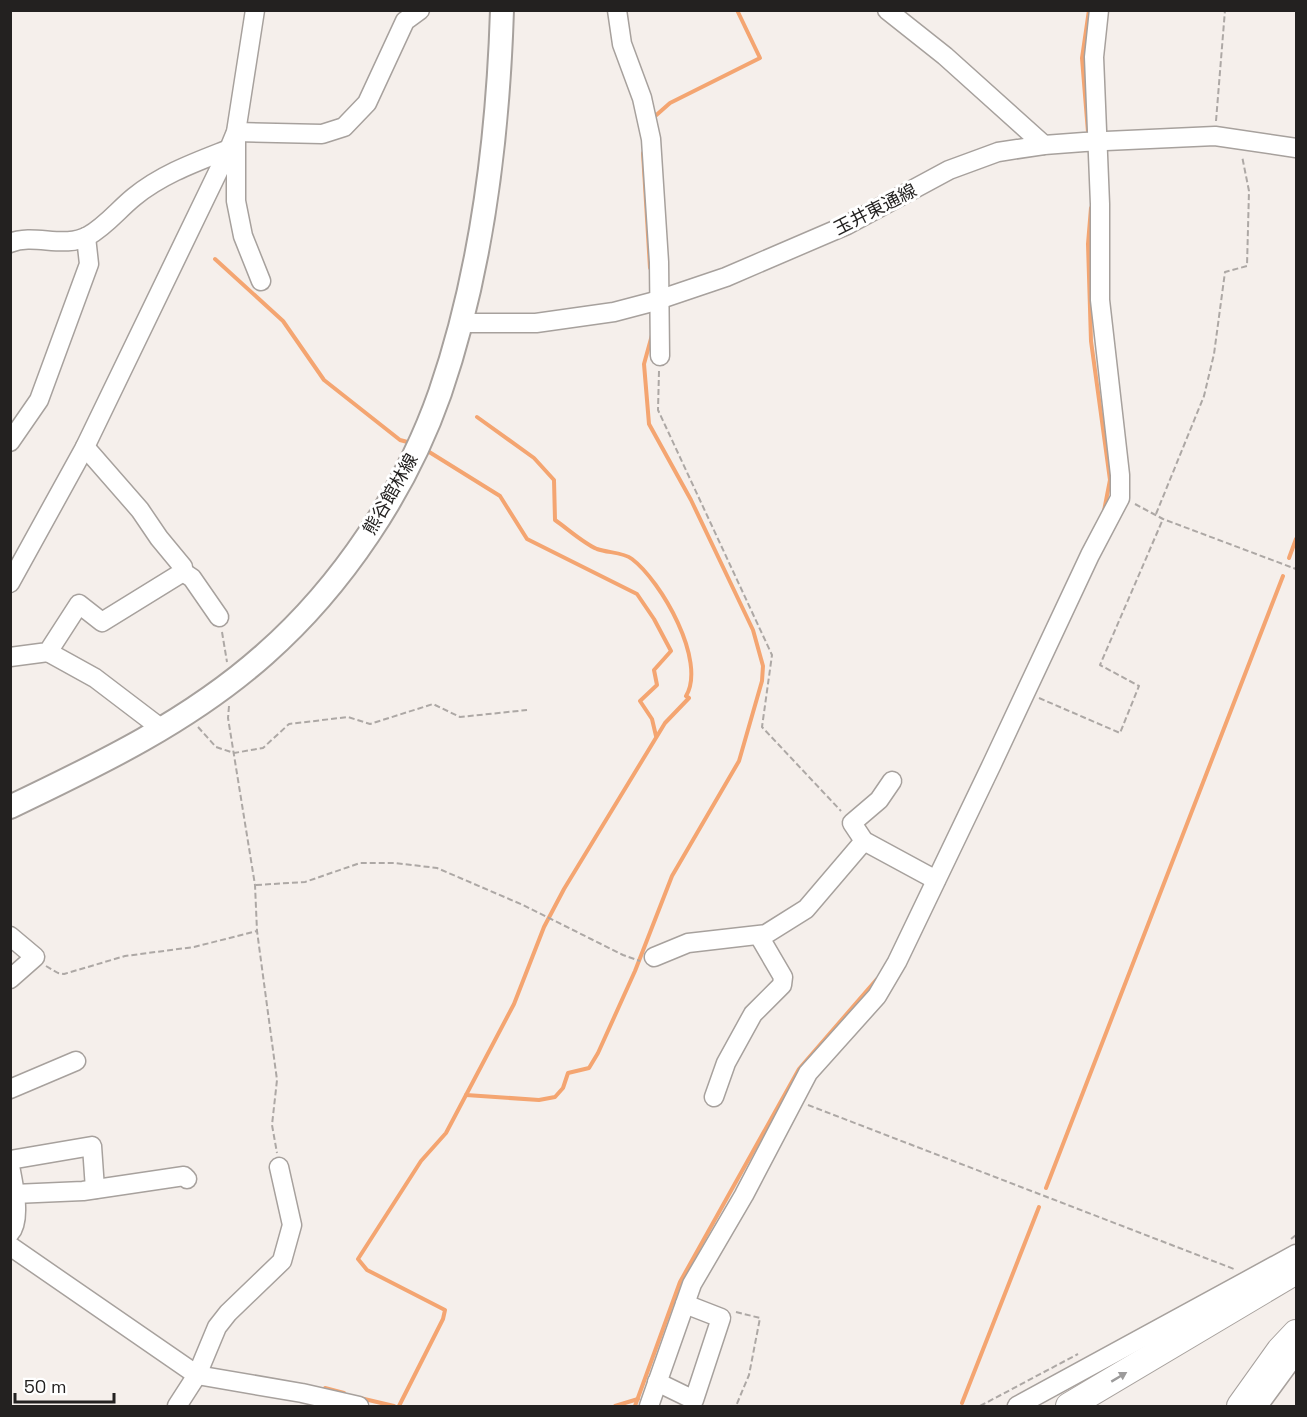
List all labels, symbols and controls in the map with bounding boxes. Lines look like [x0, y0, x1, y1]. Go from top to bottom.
street label: 玉井東通線 [830, 178, 920, 240]
street label: 熊谷館林線 [358, 449, 422, 539]
scale bar [15, 1366, 114, 1404]
one-way arrow [1111, 1371, 1127, 1382]
text: 50 m [24, 1375, 66, 1398]

